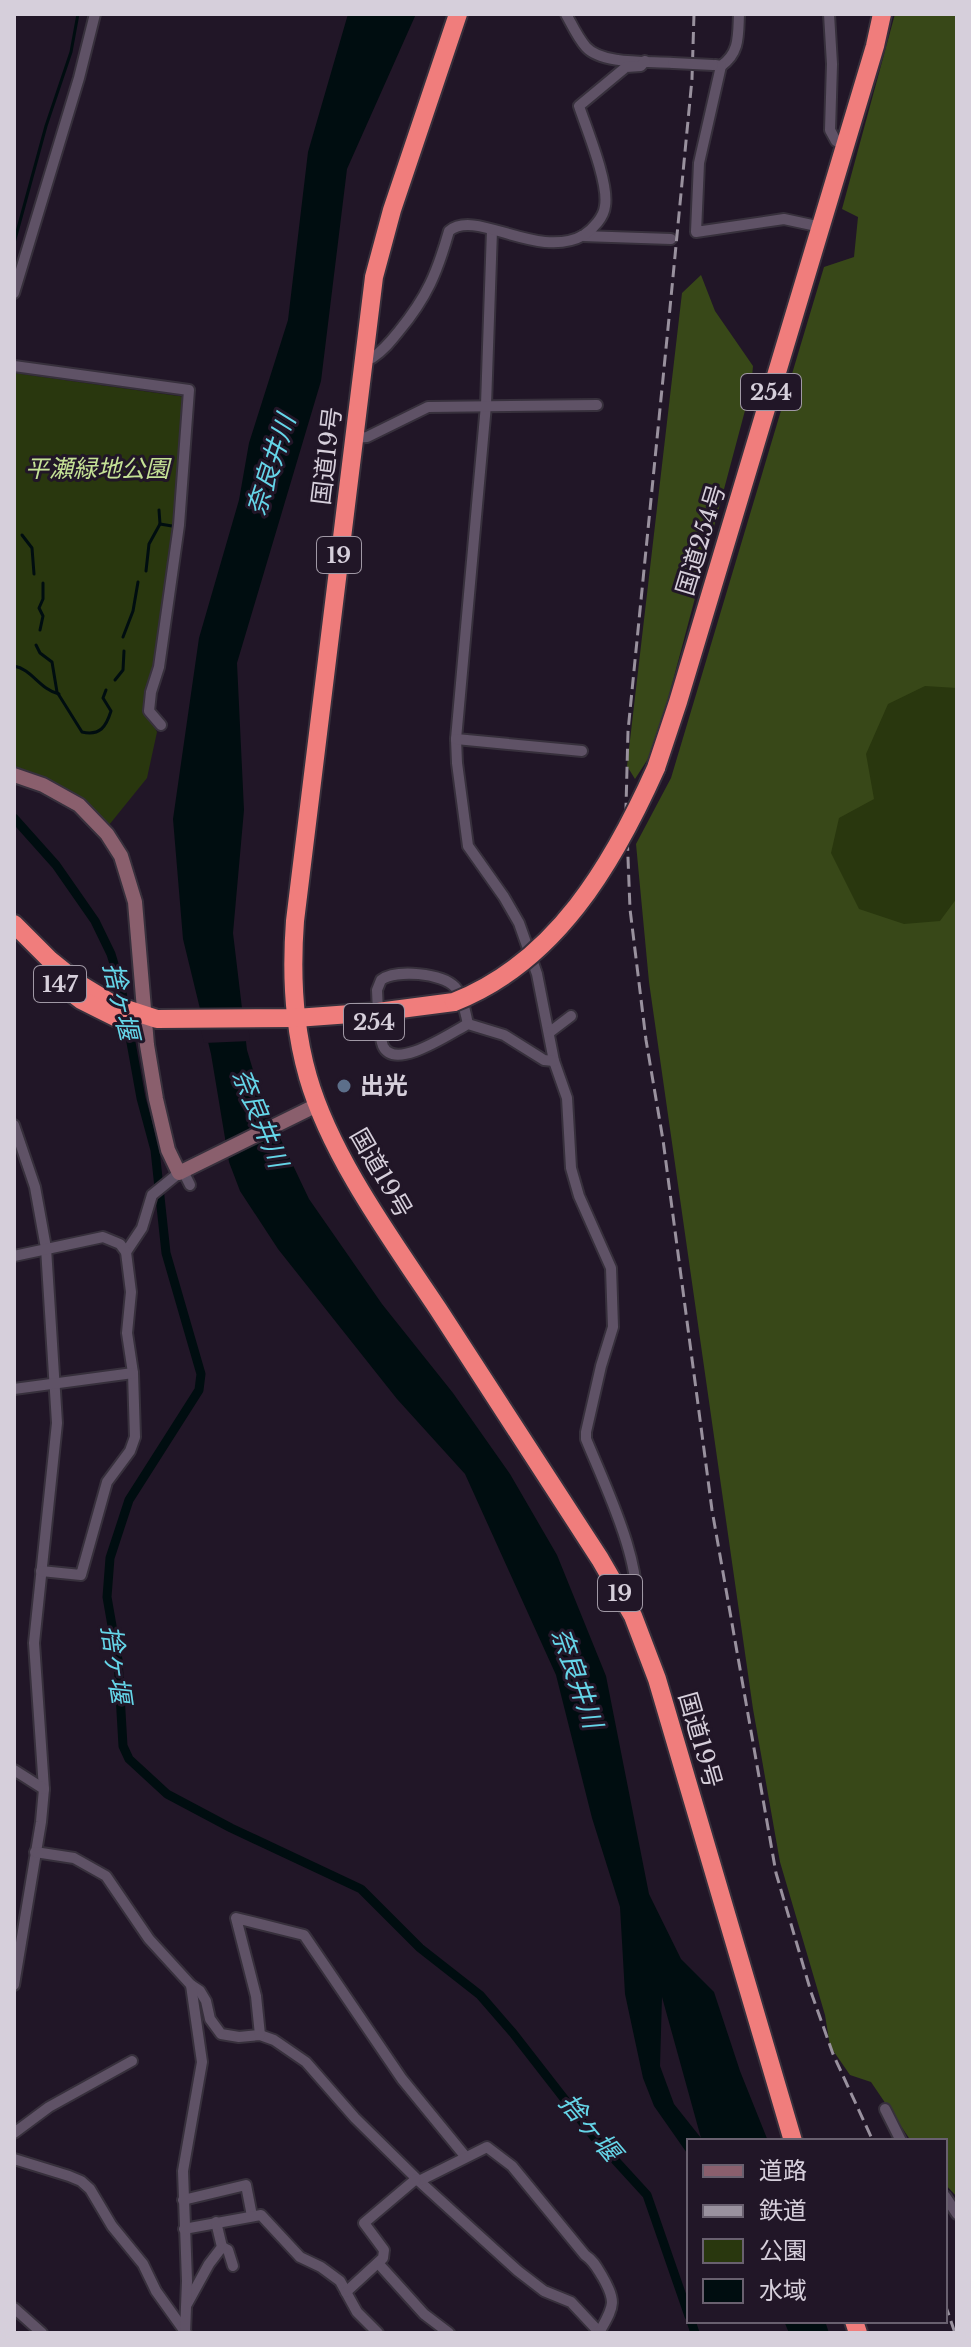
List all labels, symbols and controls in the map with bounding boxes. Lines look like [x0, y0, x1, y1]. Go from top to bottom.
road number: 254 [741, 374, 801, 410]
street label: 国道19号 [306, 405, 347, 506]
water label: 奈良井川 [240, 408, 303, 519]
park label: 平瀬緑地公園 [25, 454, 172, 483]
street label: 国道254号 [670, 481, 731, 599]
road number: 19 [317, 537, 361, 573]
water label: 捨ヶ堰 [97, 959, 146, 1046]
road number: 147 [34, 966, 86, 1002]
road number: 254 [344, 1004, 404, 1040]
water label: 奈良井川 [226, 1064, 295, 1175]
place label: 出光 [360, 1071, 408, 1100]
marker: 出光 [335, 1077, 353, 1095]
street label: 国道19号 [344, 1123, 419, 1222]
road number: 19 [598, 1575, 642, 1611]
water label: 捨ヶ堰 [95, 1623, 138, 1709]
water label: 奈良井川 [545, 1624, 610, 1735]
street label: 国道19号 [673, 1689, 728, 1791]
water label: 捨ヶ堰 [553, 2087, 630, 2170]
legend [687, 2139, 947, 2323]
text: 道路 [759, 2156, 807, 2185]
text: 鉄道 [759, 2196, 807, 2225]
text: 公園 [759, 2236, 807, 2265]
text: 水域 [759, 2276, 807, 2305]

